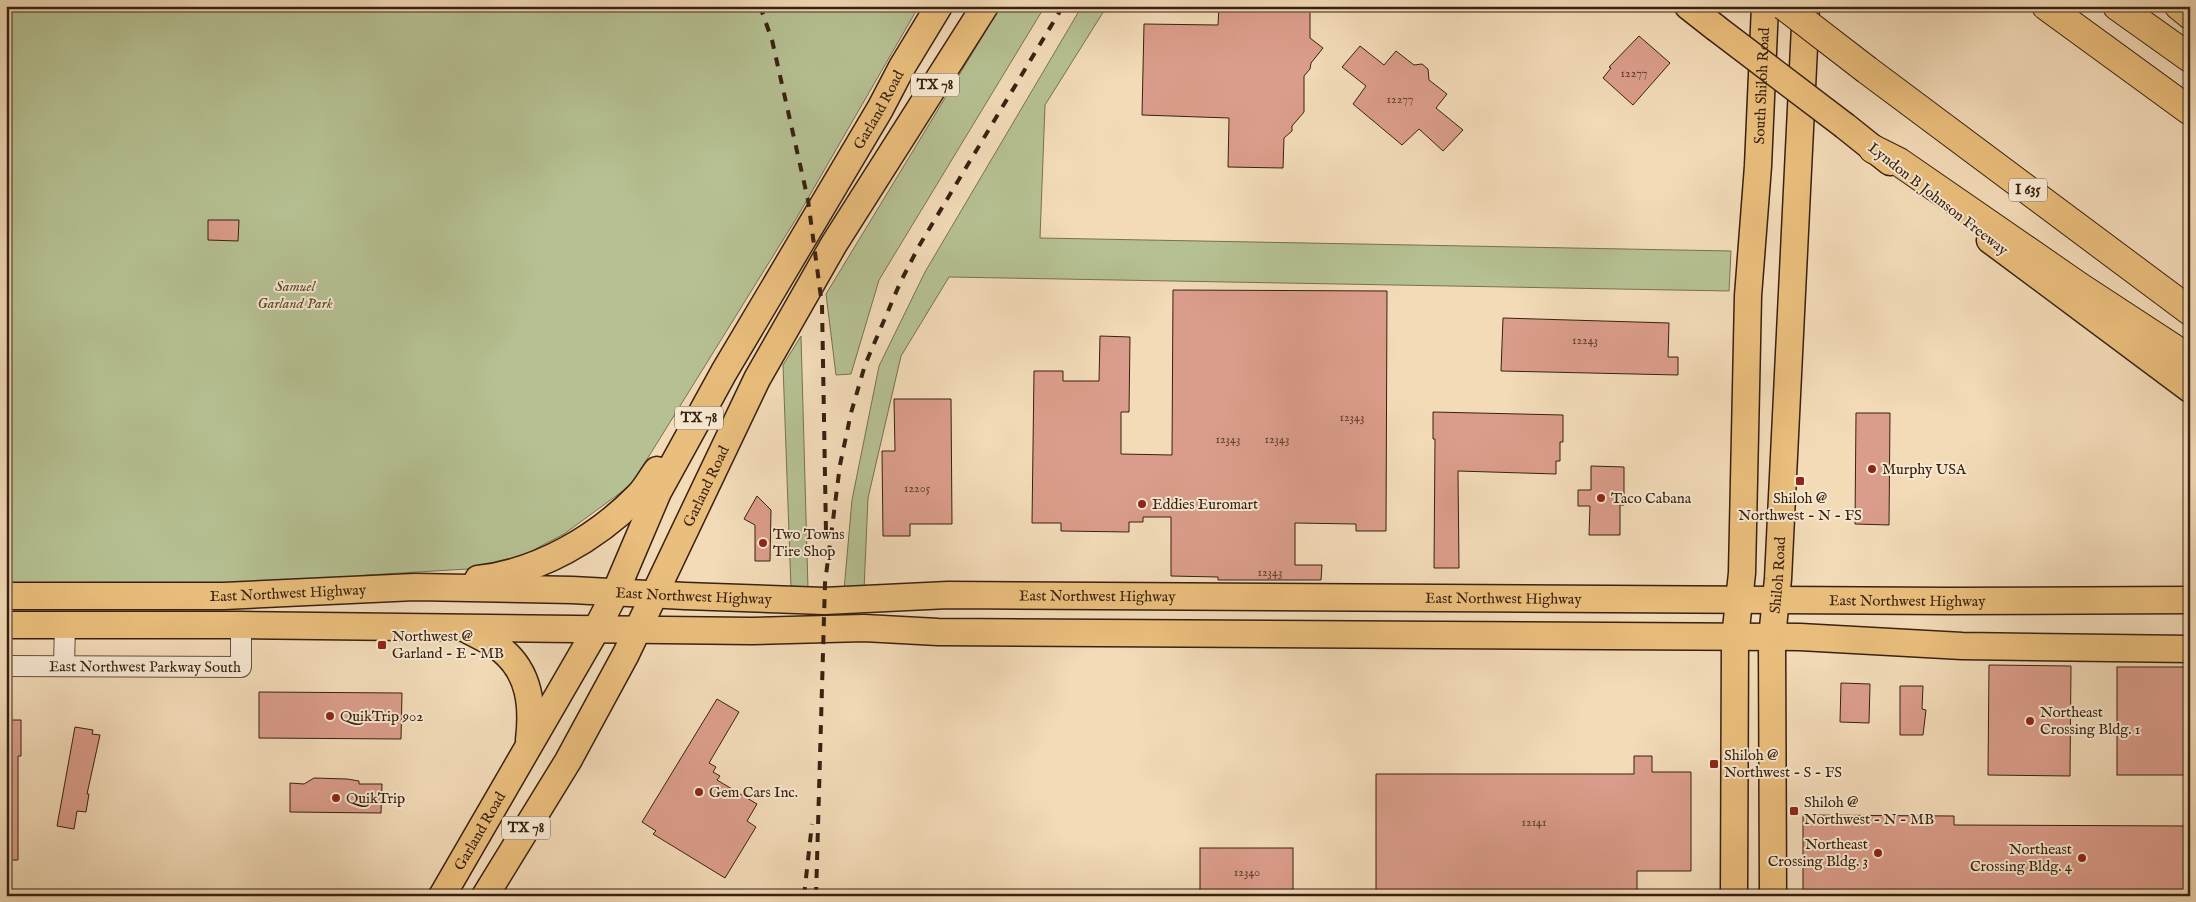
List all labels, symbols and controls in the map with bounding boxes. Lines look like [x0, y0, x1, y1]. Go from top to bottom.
street label: South Shiloh Road [1749, 26, 1774, 145]
street label: Garland Road [849, 66, 909, 153]
house number: 12277 [1621, 66, 1647, 81]
road number: TX 78 [911, 74, 959, 96]
house number: 12277 [1387, 92, 1413, 107]
street label: Lyndon B Johnson Freeway [1864, 138, 2012, 260]
road number: I 635 [2009, 178, 2047, 202]
park label: Samuel Garland Park [257, 277, 333, 313]
house number: 12243 [1572, 333, 1598, 348]
road number: TX 78 [675, 406, 723, 429]
house number: 12343 [1340, 410, 1364, 425]
house number: 12343 [1216, 432, 1240, 447]
house number: 12343 [1265, 432, 1289, 447]
street label: Garland Road [678, 442, 734, 530]
place label: Murphy USA [1882, 460, 1967, 479]
marker: Murphy USA [1866, 463, 1878, 475]
marker: Shiloh @ Northwest - N - FS [1794, 475, 1806, 487]
house number: 12205 [904, 481, 931, 496]
place label: Taco Cabana [1611, 489, 1692, 508]
place label: Shiloh @ Northwest - N - FS [1738, 489, 1862, 525]
marker: Taco Cabana [1595, 492, 1607, 504]
place label: Eddies Euromart [1152, 495, 1258, 514]
marker: Eddies Euromart [1136, 498, 1148, 510]
place label: Two Towns Tire Shop [773, 525, 844, 561]
street label: Shiloh Road [1765, 535, 1790, 615]
marker: Two Towns Tire Shop [757, 537, 769, 549]
house number: 12343 [1258, 565, 1282, 580]
street label: East Northwest Highway [210, 580, 367, 606]
street label: East Northwest Highway [615, 583, 773, 609]
street label: East Northwest Highway [1019, 586, 1176, 606]
street label: East Northwest Highway [1425, 588, 1582, 608]
street label: East Northwest Highway [1829, 591, 1986, 611]
place label: Northwest @ Garland - E - MB [392, 627, 504, 663]
marker: Northwest @ Garland - E - MB [376, 639, 388, 651]
street label: East Northwest Parkway South [49, 657, 241, 677]
place label: Northeast Crossing Bldg. 1 [2040, 703, 2140, 739]
place label: QuikTrip 902 [340, 707, 423, 726]
marker: QuikTrip 902 [324, 710, 336, 722]
marker: Northeast Crossing Bldg. 1 [2024, 715, 2036, 727]
place label: Shiloh @ Northwest - S - FS [1724, 746, 1842, 782]
marker: Shiloh @ Northwest - S - FS [1708, 758, 1720, 770]
place label: Gem Cars Inc. [709, 783, 798, 802]
marker: Gem Cars Inc. [693, 786, 705, 798]
street label: Garland Road [449, 788, 510, 874]
place label: QuikTrip [346, 789, 405, 808]
marker: QuikTrip [330, 792, 342, 804]
place label: Shiloh @ Northwest - N - MB [1804, 793, 1934, 829]
marker: Shiloh @ Northwest - N - MB [1788, 805, 1800, 817]
house number: 12141 [1522, 815, 1546, 830]
road number: TX 78 [502, 816, 550, 840]
place label: Northeast Crossing Bldg. 3 [1768, 835, 1868, 871]
place label: Northeast Crossing Bldg. 4 [1970, 840, 2073, 876]
marker: Northeast Crossing Bldg. 3 [1872, 847, 1884, 859]
marker: Northeast Crossing Bldg. 4 [2076, 852, 2088, 864]
house number: 12340 [1234, 865, 1260, 880]

